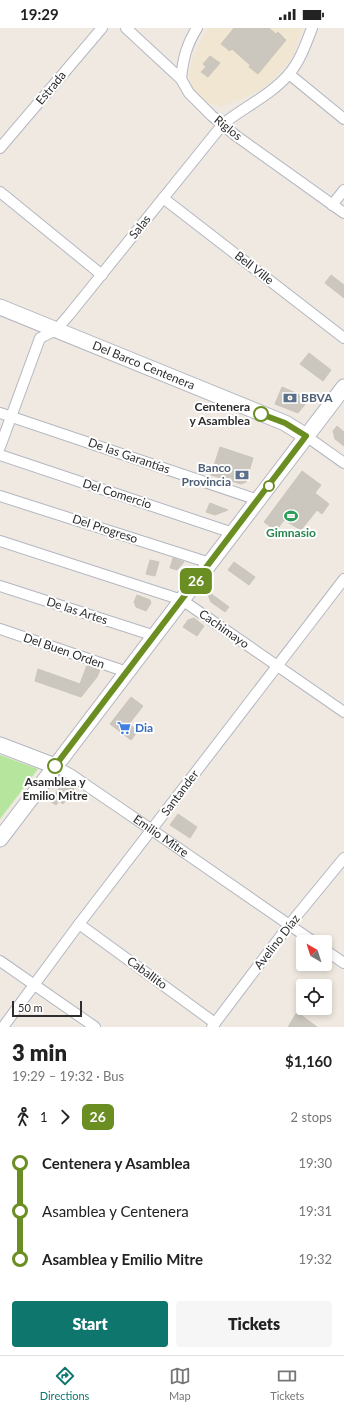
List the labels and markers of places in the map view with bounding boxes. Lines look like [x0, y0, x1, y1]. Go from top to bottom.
bank icon: BBVA [282, 390, 298, 406]
place label: BBVA [301, 390, 333, 405]
place label: Centenera y Asamblea [189, 399, 250, 428]
marker: Centenera y Asamblea [253, 406, 269, 422]
place label: Banco Provincia [182, 460, 231, 489]
bank icon: Banco Provincia [234, 467, 250, 483]
unlabelled marker [263, 480, 275, 492]
sports icon: Gimnasio [283, 508, 299, 524]
place label: Gimnasio [266, 525, 316, 540]
supermarket icon: Dia [116, 720, 132, 736]
place label: Dia [135, 720, 153, 735]
marker: Asamblea y Emilio Mitre [47, 758, 63, 774]
place label: Asamblea y Emilio Mitre [22, 774, 88, 803]

